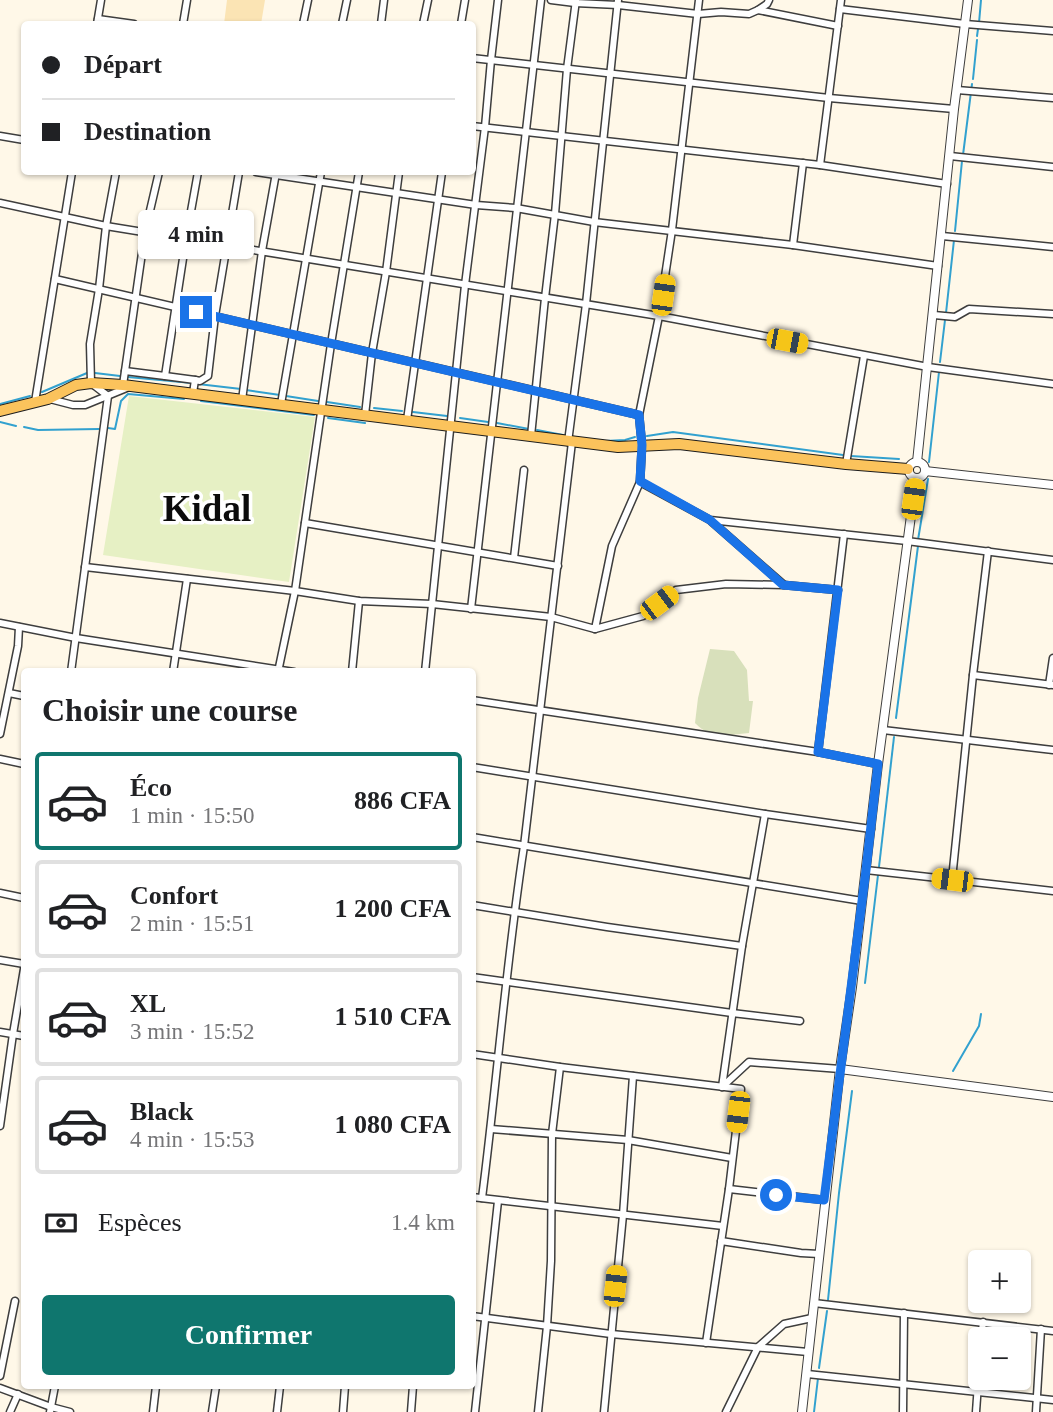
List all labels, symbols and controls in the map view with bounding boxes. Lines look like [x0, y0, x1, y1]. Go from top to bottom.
text: Départ [84, 50, 162, 79]
text: Destination [84, 117, 211, 146]
callout: 4 min [138, 210, 254, 260]
text: 4 min [168, 222, 224, 247]
car [650, 273, 677, 317]
route end [180, 296, 212, 328]
car [765, 327, 810, 355]
car [900, 477, 927, 521]
district label: Kidal [163, 488, 251, 529]
car [636, 582, 683, 624]
text: Choisir une course [42, 692, 297, 728]
icon: car [46, 770, 109, 833]
text: Éco [130, 773, 172, 802]
text: 886 CFA [354, 786, 451, 815]
text: 1 min · 15:50 [130, 803, 255, 828]
car [930, 867, 975, 893]
icon: car [46, 878, 109, 941]
text: Confort [130, 881, 218, 910]
text: 1 200 CFA [334, 894, 451, 923]
text: 2 min · 15:51 [130, 911, 255, 936]
icon: car [46, 986, 109, 1049]
text: XL [130, 989, 166, 1018]
text: 1 510 CFA [334, 1002, 451, 1031]
text: 3 min · 15:52 [130, 1019, 255, 1044]
car [726, 1090, 751, 1134]
icon: car [46, 1094, 109, 1157]
text: Black [130, 1097, 194, 1126]
text: 1 080 CFA [334, 1110, 451, 1139]
text: 4 min · 15:53 [130, 1127, 255, 1152]
route start [760, 1179, 792, 1211]
icon: cash [42, 1204, 80, 1242]
text: Espèces [98, 1208, 182, 1237]
text: 1.4 km [391, 1210, 455, 1235]
map controls [968, 1250, 1031, 1390]
button: + [968, 1250, 1031, 1313]
car [603, 1264, 628, 1308]
button: Confirmer [42, 1295, 455, 1375]
button: − [968, 1327, 1031, 1390]

